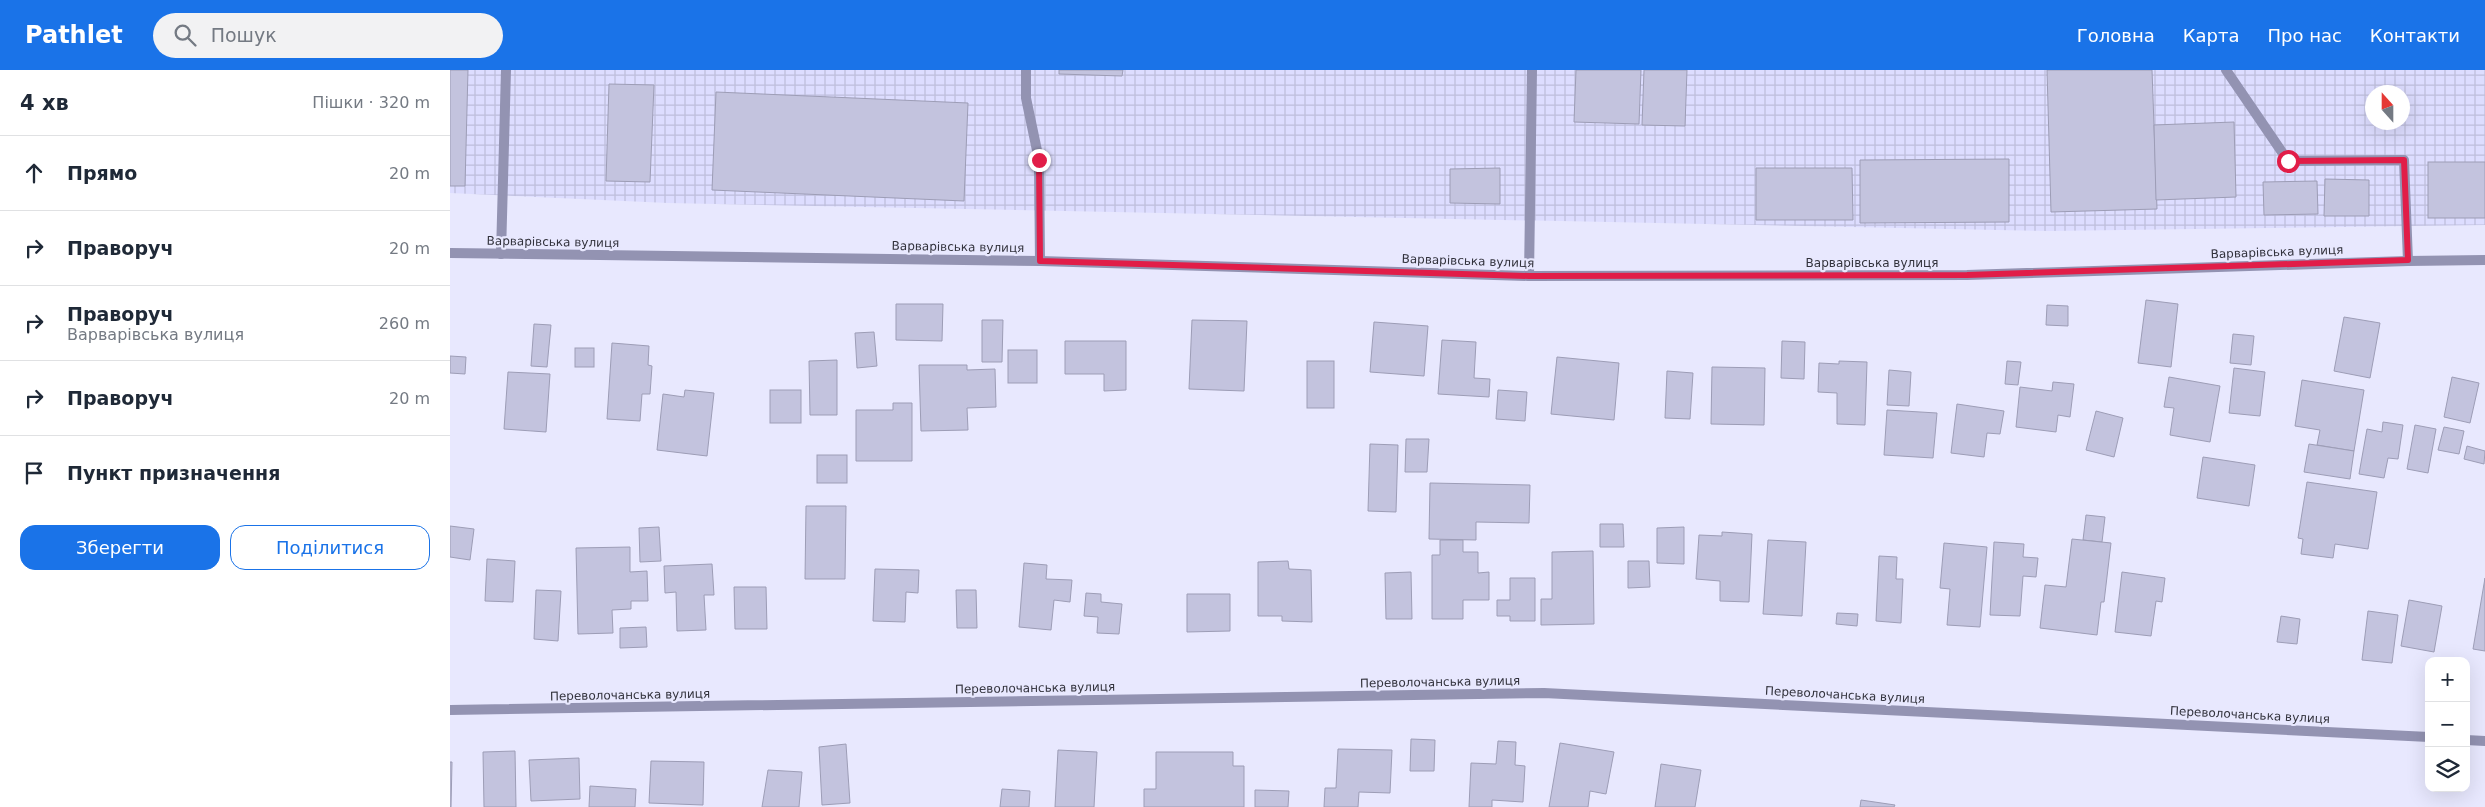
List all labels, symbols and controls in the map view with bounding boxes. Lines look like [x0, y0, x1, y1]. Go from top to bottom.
search box [153, 13, 503, 58]
text: Pathlet [25, 21, 123, 49]
icon: search [171, 21, 199, 49]
text: Пошук [211, 24, 277, 46]
text: Головна [2077, 25, 2155, 46]
text: Карта [2183, 25, 2239, 46]
text: Про нас [2267, 25, 2342, 46]
text: Контакти [2370, 25, 2460, 46]
north arrow [2365, 85, 2410, 130]
text: 4 хв [20, 91, 69, 115]
text: Пішки · 320 m [312, 93, 430, 112]
route end [1028, 149, 1051, 172]
route start [2277, 150, 2300, 173]
icon: ahead [20, 159, 48, 187]
text: Прямо [67, 162, 137, 184]
text: 20 m [389, 164, 430, 183]
icon: right [20, 234, 48, 262]
street label: Варварівська вулиця [486, 234, 620, 250]
text: Праворуч [67, 237, 173, 259]
text: 20 m [389, 239, 430, 258]
street label: Варварівська вулиця [891, 239, 1025, 255]
street label: Варварівська вулиця [2210, 243, 2344, 261]
street label: Варварівська вулиця [1401, 252, 1535, 270]
street label: Варварівська вулиця [1806, 256, 1938, 270]
text: Праворуч [67, 303, 173, 325]
icon: right [20, 309, 48, 337]
text: 260 m [379, 314, 430, 333]
text: Варварівська вулиця [67, 325, 244, 344]
icon: right [20, 384, 48, 412]
text: Праворуч [67, 387, 173, 409]
text: 20 m [389, 389, 430, 408]
icon: arrive [20, 459, 48, 487]
text: Пункт призначення [67, 462, 280, 484]
button: Зберегти [20, 525, 220, 570]
button: Поділитися [230, 525, 430, 570]
map controls [2425, 657, 2470, 792]
button: + [2425, 657, 2470, 702]
street label: Переволочанська вулиця [1360, 674, 1520, 690]
street label: Переволочанська вулиця [955, 680, 1115, 696]
street label: Переволочанська вулиця [1765, 684, 1925, 706]
street label: Переволочанська вулиця [550, 687, 710, 703]
button: − [2425, 702, 2470, 747]
street label: Переволочанська вулиця [2170, 704, 2330, 726]
button: layers [2425, 747, 2470, 792]

